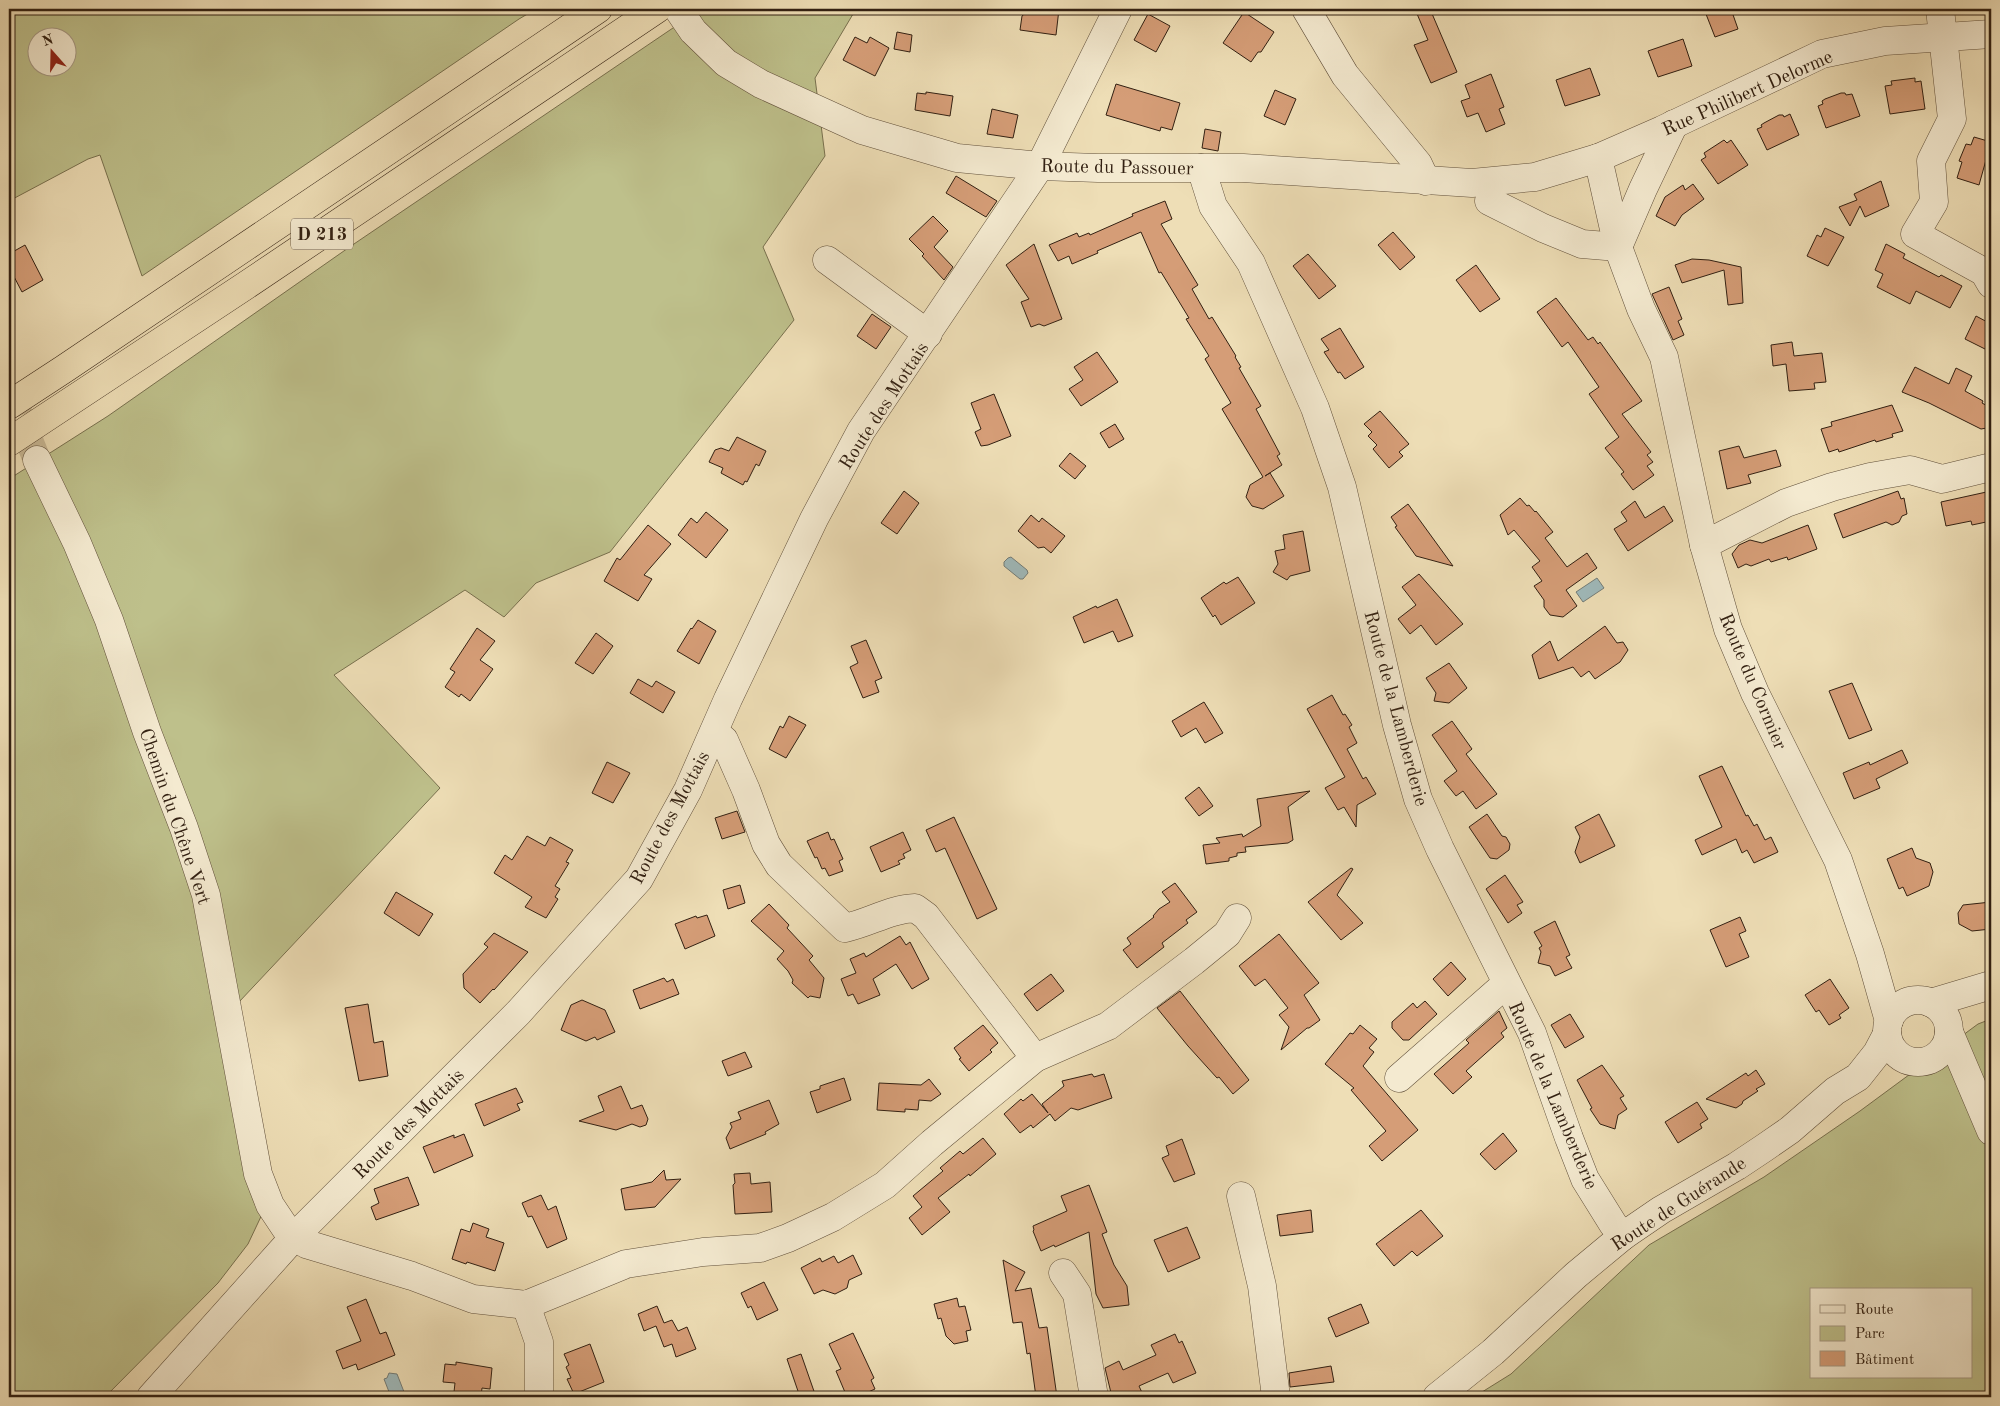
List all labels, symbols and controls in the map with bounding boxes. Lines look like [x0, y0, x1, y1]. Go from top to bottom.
north arrow [28, 28, 78, 78]
text: N [40, 32, 56, 49]
street label: Rue Philibert Delorme [1660, 48, 1836, 140]
street label: Route du Passouer [1040, 158, 1194, 179]
road number: D 213 [291, 218, 353, 250]
street label: Route des Mottais [837, 339, 933, 473]
street label: Route de la Lamberderie [1359, 609, 1430, 808]
street label: Route du Cormier [1714, 611, 1789, 753]
street label: Chemin du Chêne Vert [135, 726, 213, 907]
street label: Route des Mottais [628, 749, 714, 888]
street label: Route de la Lamberderie [1504, 1000, 1600, 1192]
street label: Route des Mottais [351, 1066, 469, 1184]
street label: Route de Guérande [1609, 1155, 1750, 1256]
legend [1810, 1288, 1972, 1378]
text: Route [1855, 1303, 1893, 1318]
text: Parc [1855, 1327, 1885, 1342]
text: Bâtiment [1855, 1353, 1914, 1368]

